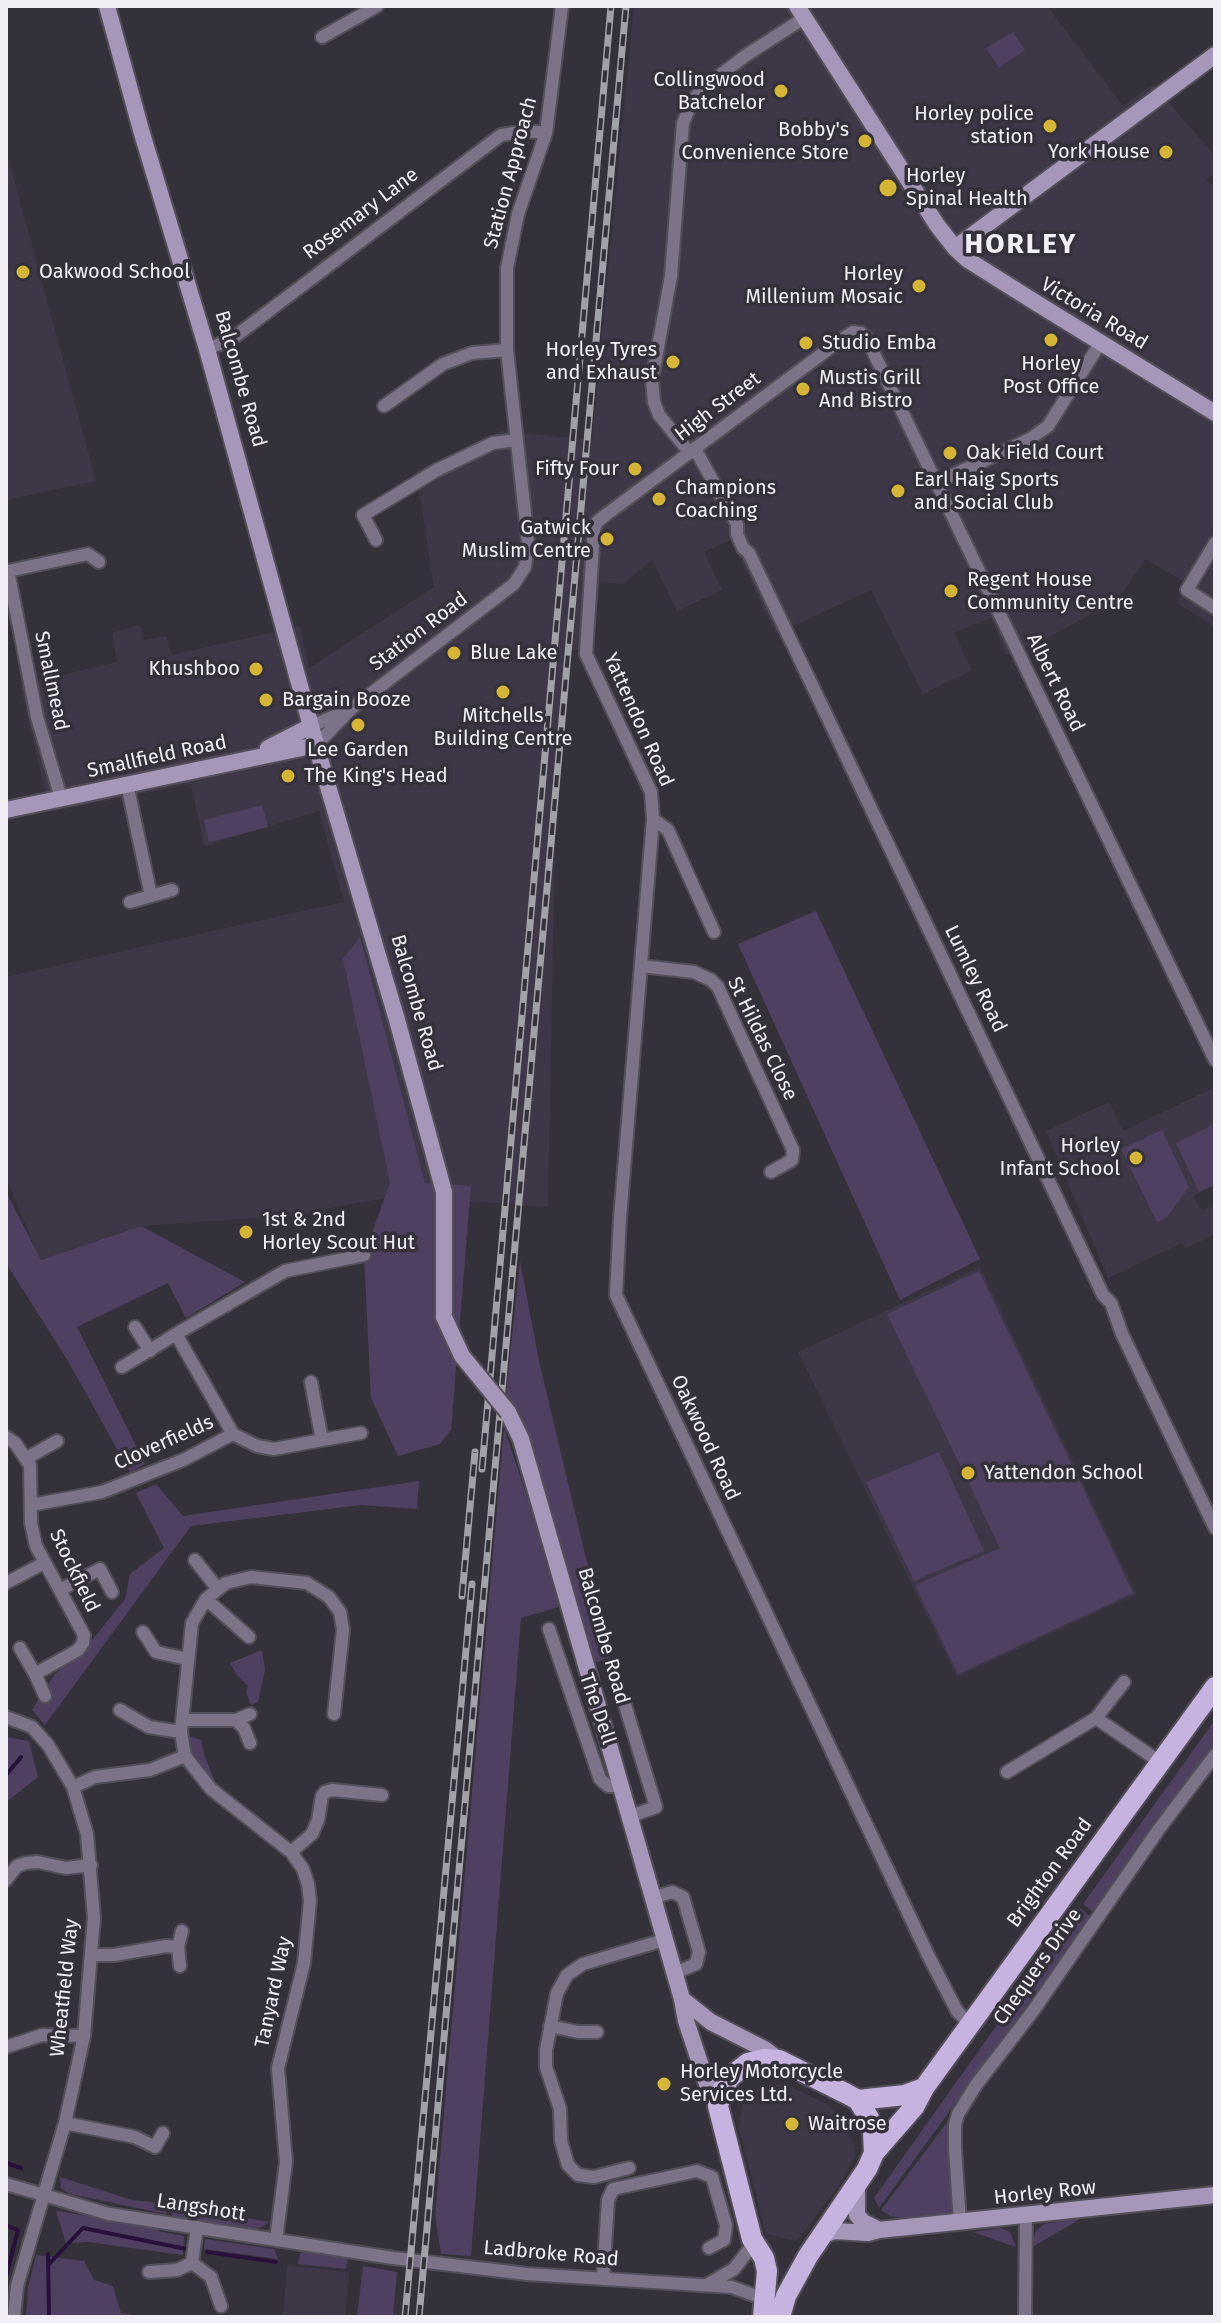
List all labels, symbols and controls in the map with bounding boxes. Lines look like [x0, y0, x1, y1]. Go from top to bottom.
place label: Collingwood Batchelor [653, 68, 765, 115]
marker: Collingwood Batchelor [772, 82, 790, 100]
street label: Station Approach [479, 94, 543, 252]
place label: Horley police station [914, 102, 1034, 149]
marker: Horley police station [1041, 117, 1059, 135]
place label: Bobby's Convenience Store [681, 118, 849, 165]
marker: Bobby's Convenience Store [856, 132, 874, 150]
place label: York House [1048, 140, 1150, 164]
marker: York House [1157, 143, 1175, 161]
street label: Rosemary Lane [299, 163, 423, 265]
place label: Horley Spinal Health [906, 164, 1028, 211]
marker: Horley Spinal Health [877, 177, 899, 199]
district label: HORLEY [965, 228, 1077, 262]
place label: Oakwood School [39, 260, 190, 284]
place label: Horley Millenium Mosaic [745, 262, 903, 309]
marker: Oakwood School [14, 263, 32, 281]
street label: Victoria Road [1036, 273, 1152, 355]
marker: Horley Millenium Mosaic [910, 277, 928, 295]
street label: Balcombe Road [209, 308, 271, 450]
place label: Studio Emba [822, 331, 937, 355]
marker: Horley Post Office [1042, 331, 1060, 349]
marker: Studio Emba [797, 334, 815, 352]
place label: Horley Tyres and Exhaust [546, 338, 657, 385]
place label: Horley Post Office [1003, 352, 1099, 399]
marker: Horley Tyres and Exhaust [664, 353, 682, 371]
place label: Mustis Grill And Bistro [819, 366, 921, 413]
street label: High Street [670, 367, 766, 447]
marker: Mustis Grill And Bistro [794, 380, 812, 398]
place label: Oak Field Court [966, 441, 1104, 465]
marker: Oak Field Court [941, 444, 959, 462]
place label: Fifty Four [535, 457, 619, 481]
marker: Fifty Four [626, 460, 644, 478]
place label: Earl Haig Sports and Social Club [914, 468, 1059, 515]
place label: Champions Coaching [675, 476, 776, 523]
marker: Earl Haig Sports and Social Club [889, 482, 907, 500]
marker: Champions Coaching [650, 490, 668, 508]
place label: Gatwick Muslim Centre [462, 516, 591, 563]
marker: Gatwick Muslim Centre [598, 530, 616, 548]
place label: Regent House Community Centre [967, 568, 1134, 615]
marker: Regent House Community Centre [942, 582, 960, 600]
street label: Station Road [365, 587, 473, 677]
street label: Smallmead [29, 629, 73, 733]
street label: Albert Road [1021, 630, 1089, 736]
place label: Blue Lake [470, 641, 557, 665]
marker: Blue Lake [445, 644, 463, 662]
street label: Yattendon Road [598, 649, 678, 791]
place label: Khushboo [149, 657, 240, 681]
marker: Khushboo [247, 660, 265, 678]
marker: Mitchells Building Centre [494, 683, 512, 701]
place label: Bargain Booze [282, 688, 411, 712]
marker: Bargain Booze [257, 691, 275, 709]
place label: Mitchells Building Centre [434, 704, 572, 751]
marker: Lee Garden [349, 716, 367, 734]
street label: Smallfield Road [85, 731, 229, 783]
place label: Lee Garden [307, 738, 409, 762]
place label: The King's Head [304, 764, 448, 788]
marker: The King's Head [279, 767, 297, 785]
street label: Lumley Road [939, 921, 1011, 1037]
street label: Balcombe Road [385, 932, 447, 1074]
street label: St Hildas Close [722, 973, 802, 1105]
place label: Horley Infant School [1000, 1134, 1120, 1181]
marker: Horley Infant School [1127, 1149, 1145, 1167]
place label: 1st & 2nd Horley Scout Hut [262, 1208, 415, 1255]
marker: 1st & 2nd Horley Scout Hut [237, 1223, 255, 1241]
street label: Oakwood Road [665, 1371, 745, 1505]
street label: Cloverfields [111, 1410, 217, 1476]
place label: Yattendon School [984, 1461, 1143, 1485]
marker: Yattendon School [959, 1464, 977, 1482]
street label: Stockfield [44, 1526, 104, 1616]
street label: Balcombe Road [572, 1565, 634, 1707]
street label: The Dell [574, 1670, 620, 1748]
street label: Brighton Road [1002, 1814, 1098, 1932]
street label: Chequers Drive [989, 1904, 1087, 2030]
street label: Wheatfield Way [46, 1918, 84, 2058]
street label: Tanyard Way [251, 1934, 297, 2050]
place label: Horley Motorcycle Services Ltd. [680, 2060, 843, 2107]
marker: Horley Motorcycle Services Ltd. [655, 2075, 673, 2093]
place label: Waitrose [808, 2112, 887, 2136]
marker: Waitrose [783, 2115, 801, 2133]
street label: Horley Row [993, 2176, 1097, 2210]
street label: Langshott [155, 2189, 247, 2227]
street label: Ladbroke Road [482, 2236, 620, 2272]

